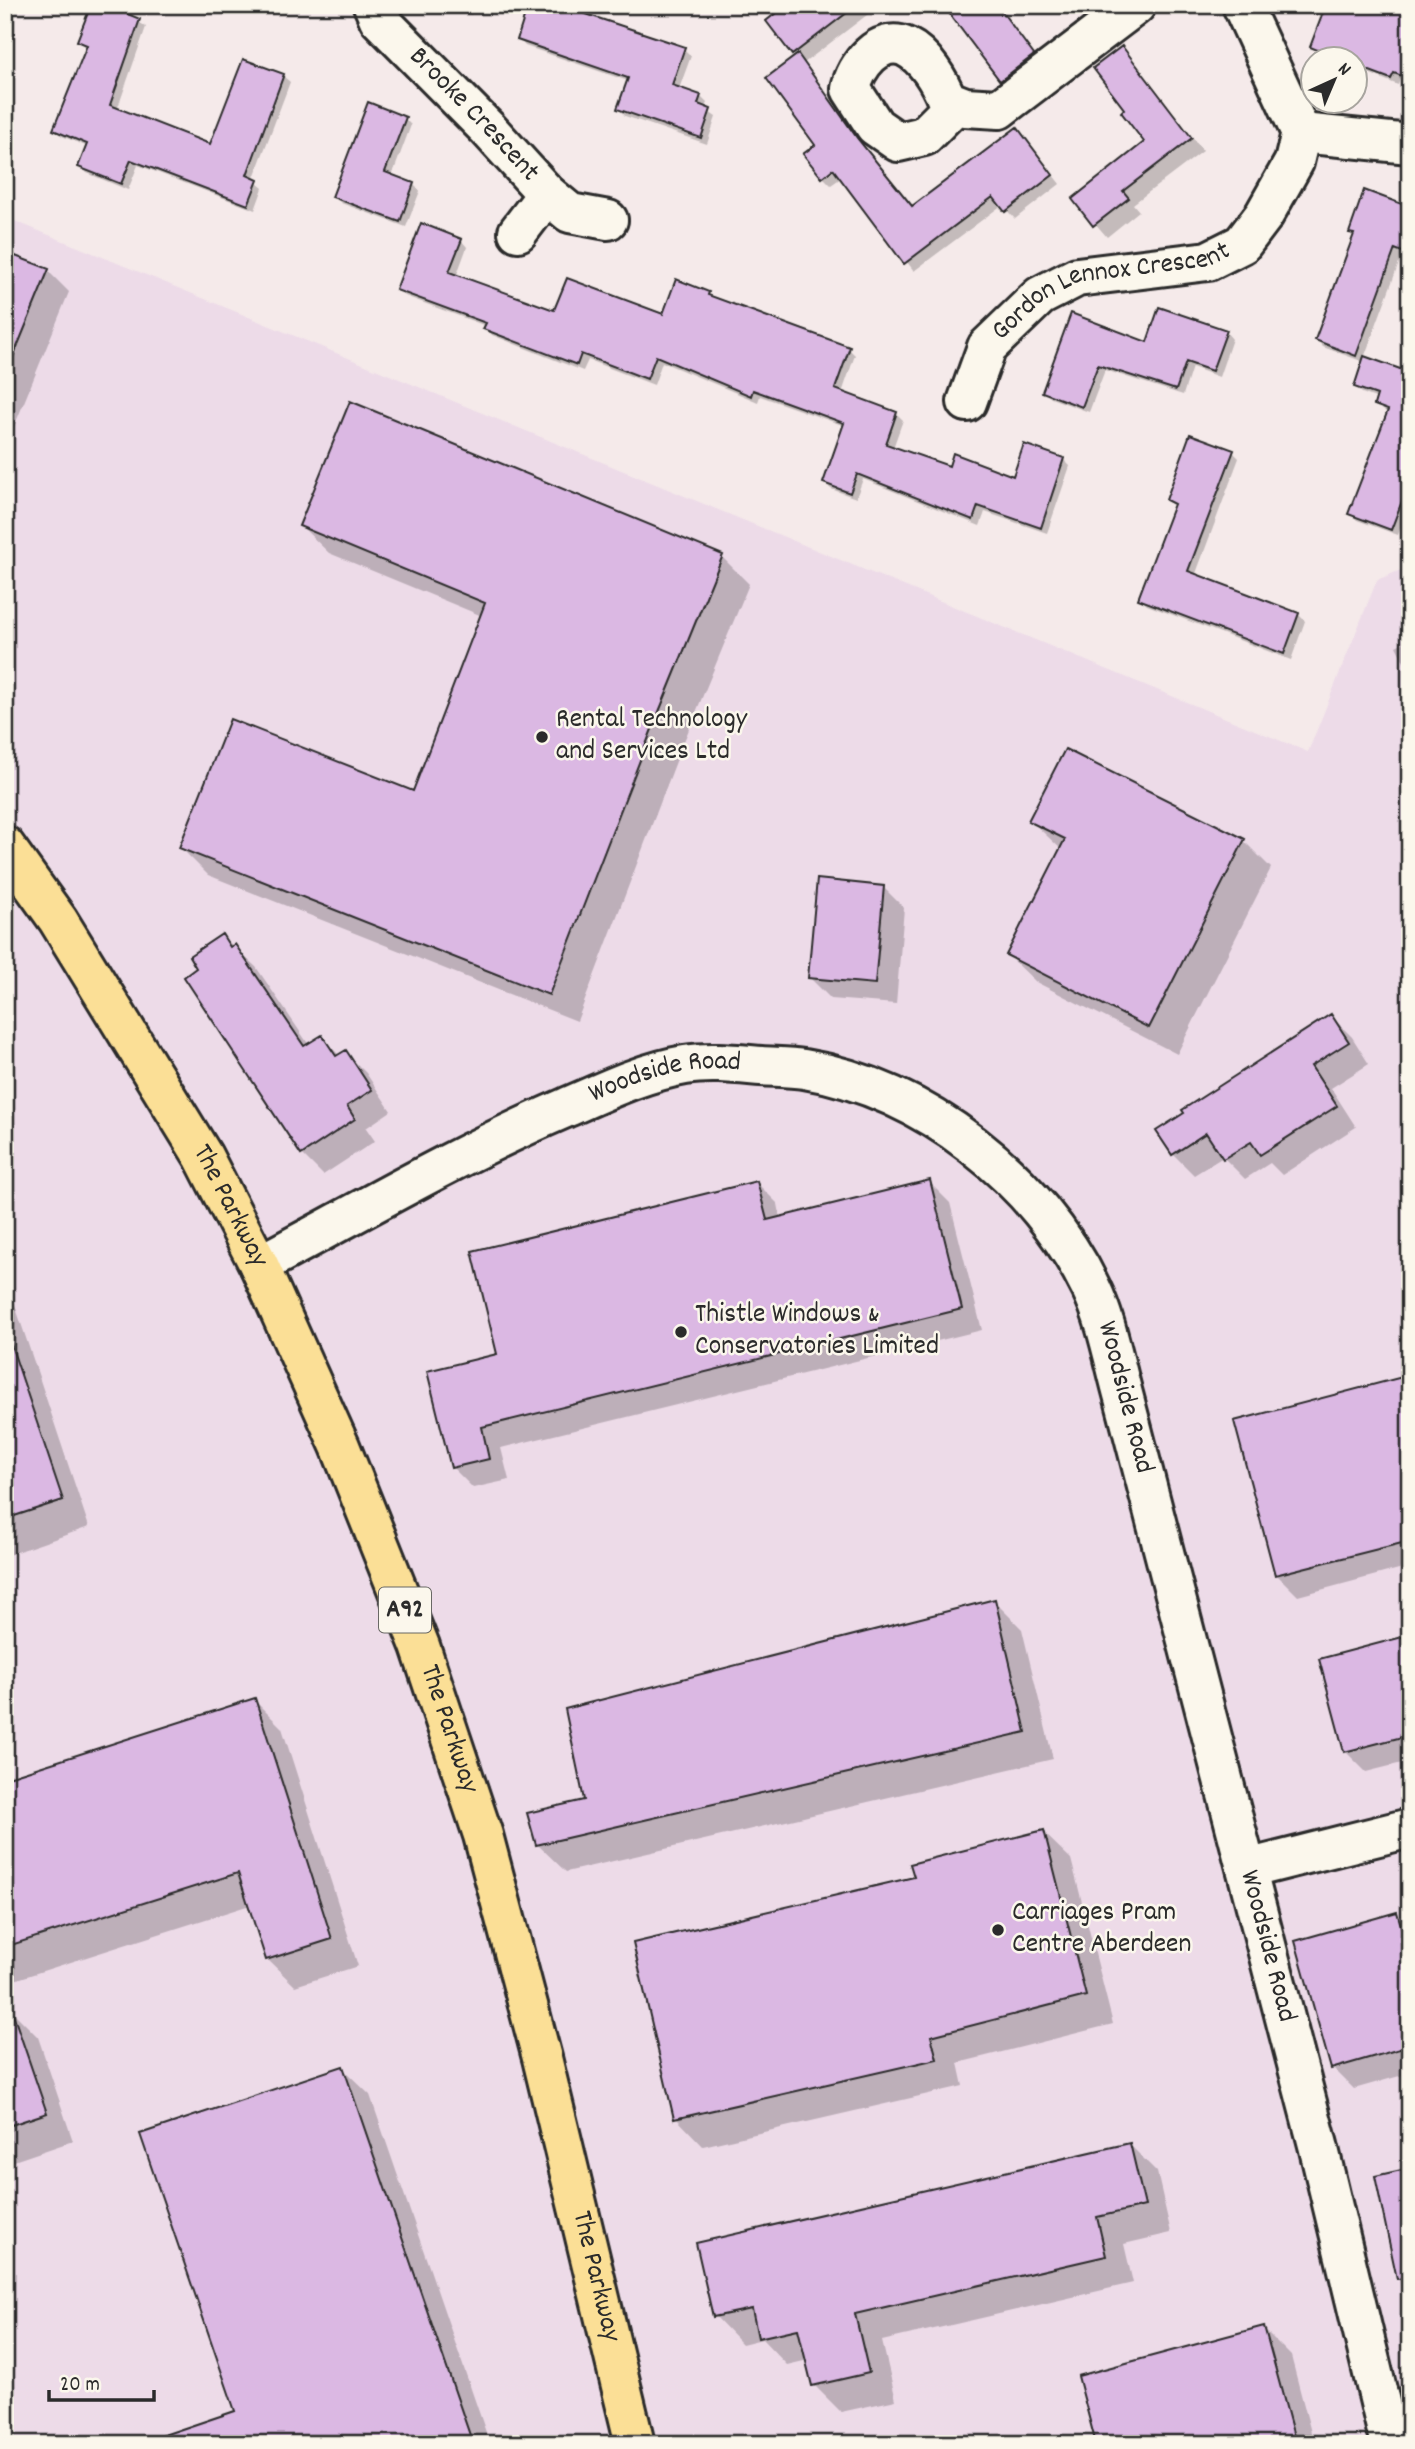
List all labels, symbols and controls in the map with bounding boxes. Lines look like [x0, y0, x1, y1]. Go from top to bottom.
street label: Brooke Crescent [398, 39, 548, 192]
north arrow [1300, 46, 1370, 116]
text: N [1331, 57, 1356, 83]
street label: Gordon Lennox Crescent [984, 233, 1238, 351]
place label: Rental Technology and Services Ltd [556, 701, 748, 773]
marker: Rental Technology and Services Ltd [534, 729, 550, 745]
street label: Woodside Road [583, 1043, 742, 1115]
street label: The Parkway [181, 1137, 278, 1276]
place label: Thistle Windows & Conservatories Limited [695, 1296, 939, 1368]
street label: Woodside Road [1085, 1317, 1163, 1478]
marker: Thistle Windows & Conservatories Limited [673, 1324, 689, 1340]
road number: A92 [379, 1588, 431, 1632]
street label: The Parkway [408, 1660, 488, 1799]
street label: Woodside Road [1228, 1866, 1305, 2027]
place label: Carriages Pram Centre Aberdeen [1012, 1894, 1191, 1966]
marker: Carriages Pram Centre Aberdeen [990, 1922, 1006, 1938]
street label: The Parkway [560, 2207, 630, 2347]
scale bar [49, 2358, 154, 2402]
text: 20 m [60, 2371, 100, 2401]

